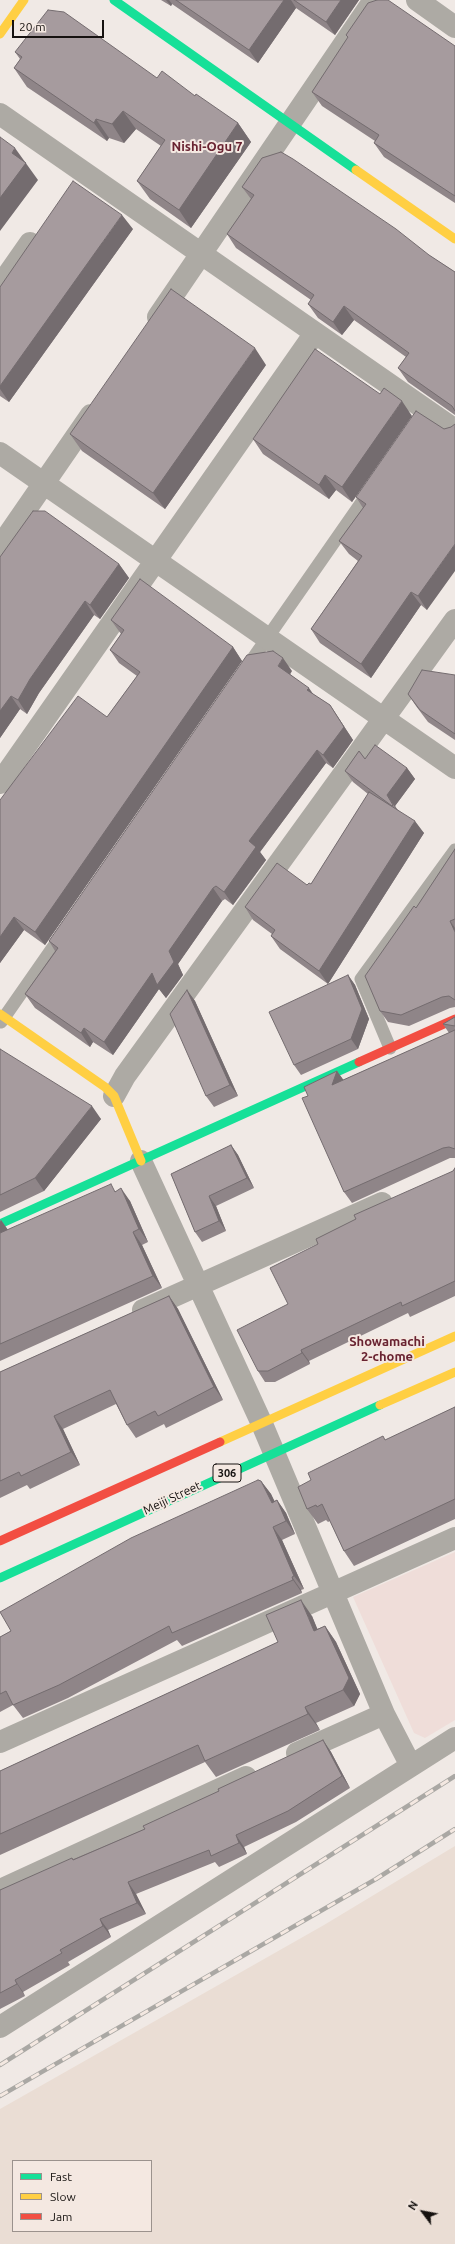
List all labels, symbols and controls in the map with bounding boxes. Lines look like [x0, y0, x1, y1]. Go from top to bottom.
scale bar [14, 12, 106, 38]
text: 20 m [19, 20, 46, 33]
district label: Nishi-Ogu 7 [171, 139, 243, 155]
district label: Showamachi 2-chome [349, 1334, 425, 1365]
road number: 306 [213, 1464, 241, 1482]
street label: Meiji Street [141, 1478, 203, 1518]
legend [12, 2160, 152, 2232]
text: Fast [50, 2170, 72, 2183]
text: Slow [50, 2190, 76, 2203]
north arrow [403, 2192, 443, 2232]
text: N [406, 2199, 420, 2212]
text: Jam [50, 2210, 72, 2223]

